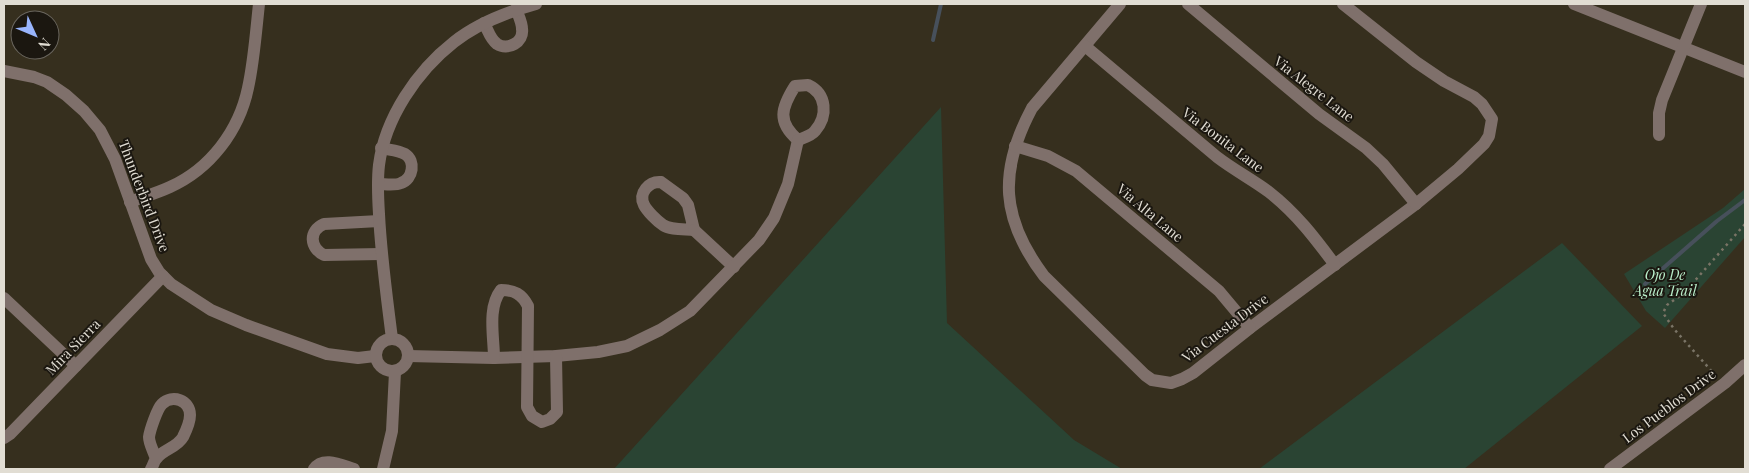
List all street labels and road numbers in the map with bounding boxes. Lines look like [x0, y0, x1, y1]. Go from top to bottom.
street label: Via Alegre Lane [1270, 51, 1358, 126]
street label: Via Bonita Lane [1178, 102, 1268, 177]
street label: Thunderbird Drive [114, 137, 175, 254]
street label: Via Alta Lane [1112, 179, 1187, 246]
street label: Via Cuesta Drive [1177, 289, 1272, 367]
street label: Mira Sierra [41, 315, 104, 379]
street label: Los Pueblos Drive [1618, 364, 1719, 447]

